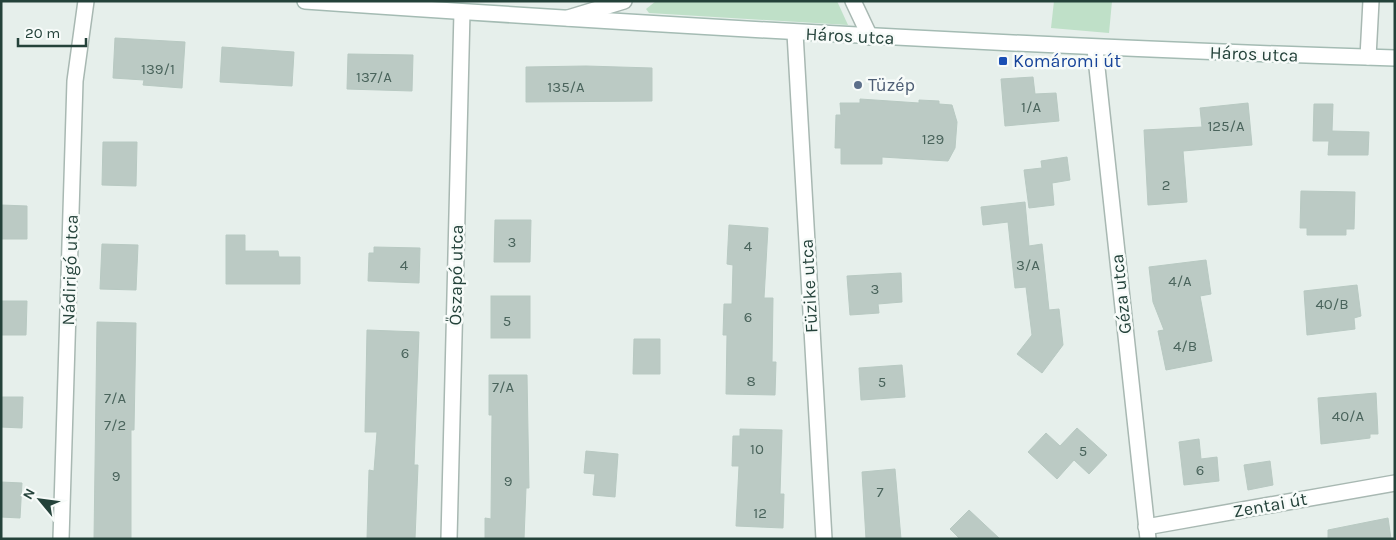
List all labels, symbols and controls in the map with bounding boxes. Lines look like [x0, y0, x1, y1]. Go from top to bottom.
scale bar [18, 15, 85, 47]
street label: Háros utca [805, 23, 895, 49]
text: 20 m [25, 24, 60, 42]
street label: Háros utca [1209, 41, 1299, 67]
place label: Komáromi út [1013, 50, 1121, 72]
marker: Komáromi út [997, 55, 1009, 67]
house number: 139/1 [141, 60, 175, 78]
house number: 137/A [356, 68, 392, 86]
place label: Tüzép [868, 74, 915, 96]
house number: 135/A [547, 78, 585, 96]
marker: Tüzép [852, 79, 864, 91]
house number: 1/A [1021, 98, 1041, 116]
house number: 125/A [1207, 117, 1245, 135]
house number: 129 [922, 130, 944, 148]
house number: 2 [1162, 176, 1170, 194]
street label: Nádirigó utca [57, 214, 83, 326]
street label: Őszapó utca [444, 224, 468, 326]
house number: 3 [508, 233, 516, 251]
house number: 4 [744, 237, 753, 255]
street label: Füzike utca [796, 238, 822, 334]
street label: Géza utca [1106, 253, 1136, 335]
house number: 4 [400, 256, 409, 274]
house number: 3/A [1016, 256, 1040, 274]
house number: 4/A [1168, 272, 1192, 290]
house number: 3 [871, 280, 879, 298]
house number: 40/B [1315, 295, 1349, 313]
house number: 6 [744, 308, 752, 326]
house number: 5 [503, 312, 511, 330]
house number: 4/B [1173, 337, 1197, 355]
house number: 6 [401, 344, 409, 362]
house number: 8 [746, 372, 756, 390]
house number: 5 [878, 373, 886, 391]
house number: 7/A [492, 378, 514, 396]
house number: 7/A [104, 389, 126, 407]
house number: 40/A [1332, 407, 1365, 425]
house number: 7/2 [104, 416, 126, 434]
house number: 10 [750, 440, 764, 458]
house number: 5 [1079, 442, 1087, 460]
house number: 6 [1196, 461, 1204, 479]
house number: 9 [112, 467, 120, 485]
house number: 9 [504, 472, 512, 490]
north arrow [15, 475, 65, 525]
house number: 7 [876, 483, 884, 501]
text: N [19, 485, 39, 502]
street label: Zentai út [1231, 488, 1309, 522]
house number: 12 [753, 504, 767, 522]

